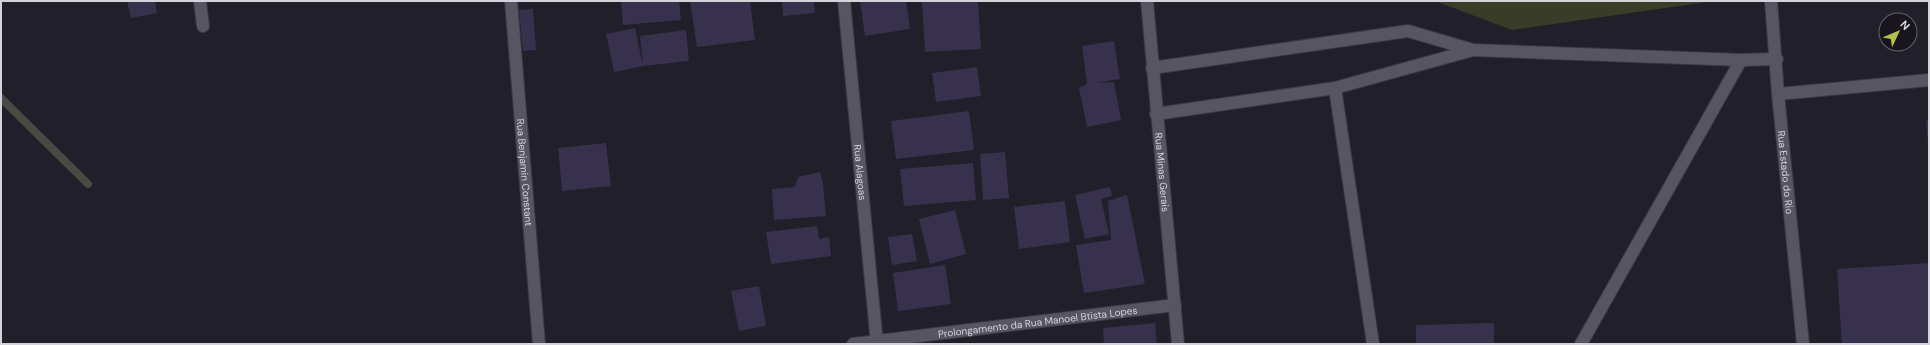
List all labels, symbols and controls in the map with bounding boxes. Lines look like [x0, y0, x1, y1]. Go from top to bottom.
north arrow [1878, 12, 1918, 52]
text: N [1897, 17, 1913, 33]
street label: Rua Benjamin Constant [514, 118, 535, 227]
street label: Rua Estado do Rio [1775, 130, 1796, 215]
street label: Rua Minas Gerais [1152, 132, 1172, 212]
street label: Rua Alagoas [851, 144, 869, 201]
street label: Prolongamento da Rua Manoel Btista Lopes [937, 304, 1138, 341]

